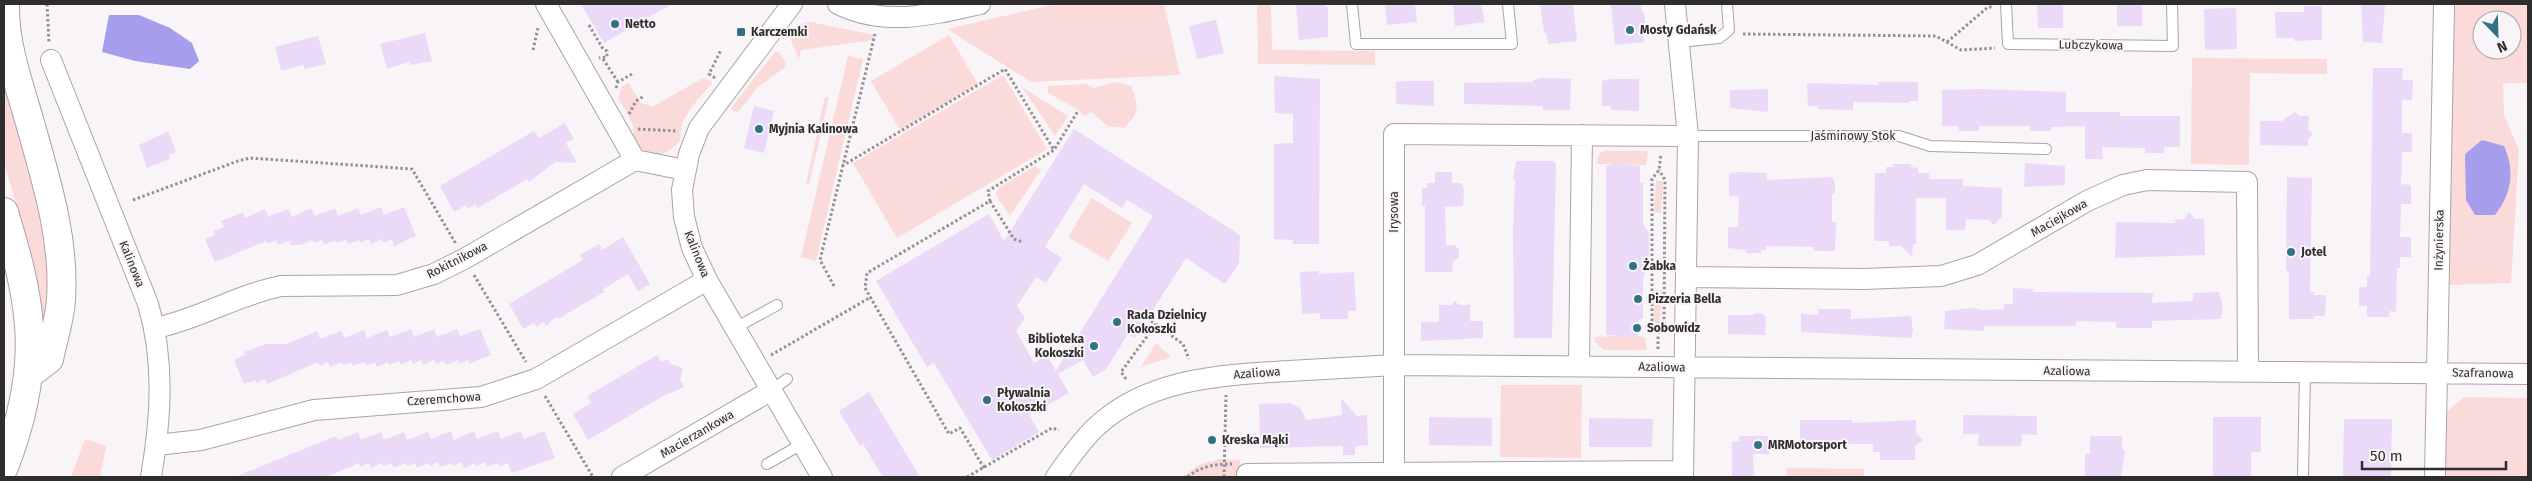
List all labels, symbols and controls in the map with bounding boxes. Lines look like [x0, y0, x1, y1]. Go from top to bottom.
north arrow [2472, 10, 2522, 60]
place label: Netto [625, 17, 656, 31]
marker: Netto [609, 18, 621, 30]
place label: Mosty Gdańsk [1640, 23, 1717, 37]
marker: Mosty Gdańsk [1624, 24, 1636, 36]
place label: Karczemki [751, 25, 807, 39]
marker: Karczemki [735, 26, 747, 38]
street label: Lubczykowa [2058, 37, 2124, 53]
text: N [2494, 37, 2509, 56]
place label: Myjnia Kalinowa [769, 122, 858, 136]
marker: Myjnia Kalinowa [753, 123, 765, 135]
street label: Jaśminowy Stok [1811, 129, 1896, 143]
street label: Irysowa [1387, 191, 1401, 233]
street label: Maciejkowa [2028, 196, 2090, 240]
street label: Inżynierska [2431, 209, 2447, 271]
street label: Kalinowa [681, 229, 713, 279]
street label: Kalinowa [116, 239, 148, 289]
street label: Rokitnikowa [424, 239, 490, 281]
place label: Jotel [2300, 245, 2327, 259]
marker: Jotel [2285, 246, 2297, 258]
place label: Żabka [1643, 258, 1677, 273]
marker: Żabka [1627, 260, 1639, 272]
place label: Pizzeria Bella [1648, 292, 1722, 306]
marker: Pizzeria Bella [1632, 293, 1644, 305]
place label: Rada Dzielnicy Kokoszki [1127, 308, 1207, 336]
marker: Rada Dzielnicy Kokoszki [1111, 316, 1123, 328]
place label: Sobowidz [1647, 321, 1701, 335]
marker: Sobowidz [1631, 322, 1643, 334]
place label: Biblioteka Kokoszki [1028, 332, 1084, 360]
marker: Biblioteka Kokoszki [1088, 340, 1100, 352]
street label: Azaliowa [1638, 360, 1686, 374]
street label: Azaliowa [1233, 364, 1281, 382]
street label: Azaliowa [2043, 364, 2091, 378]
street label: Szafranowa [2452, 365, 2514, 381]
place label: Pływalnia Kokoszki [997, 386, 1051, 414]
street label: Czeremchowa [406, 389, 482, 409]
marker: Pływalnia Kokoszki [981, 394, 993, 406]
street label: Macierzankowa [658, 407, 736, 461]
place label: Kreska Mąki [1222, 433, 1288, 448]
marker: Kreska Mąki [1206, 434, 1218, 446]
place label: MRMotorsport [1768, 438, 1847, 452]
scale bar [2362, 438, 2506, 470]
marker: MRMotorsport [1752, 439, 1764, 451]
text: 50 m [2370, 447, 2403, 465]

